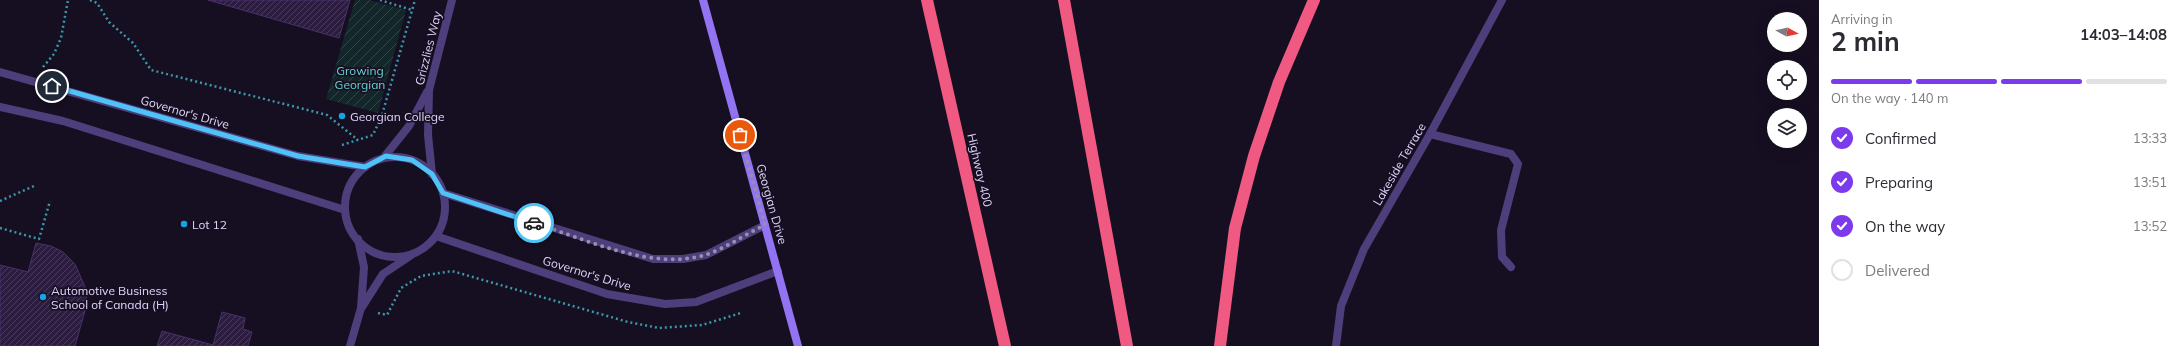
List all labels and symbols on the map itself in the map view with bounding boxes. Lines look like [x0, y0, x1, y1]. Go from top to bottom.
street label: Grizzlies Way [412, 9, 445, 87]
north arrow [1767, 12, 1807, 52]
park label: Growing Georgian [335, 63, 385, 92]
pin [35, 69, 69, 103]
street label: Governor's Drive [139, 92, 231, 132]
place label: Georgian College [350, 109, 445, 124]
marker: Georgian College [337, 111, 347, 121]
pin [723, 118, 757, 152]
street label: Lakeside Terrace [1369, 120, 1429, 208]
street label: Highway 400 [964, 132, 996, 208]
street label: Georgian Drive [753, 162, 791, 246]
courier [514, 203, 554, 243]
place label: Lot 12 [192, 217, 227, 232]
marker: Lot 12 [179, 219, 189, 229]
street label: Governor's Drive [541, 252, 633, 294]
place label: Automotive Business School of Canada (H) [51, 283, 169, 312]
marker: Automotive Business School of Canada (H) [38, 292, 48, 302]

